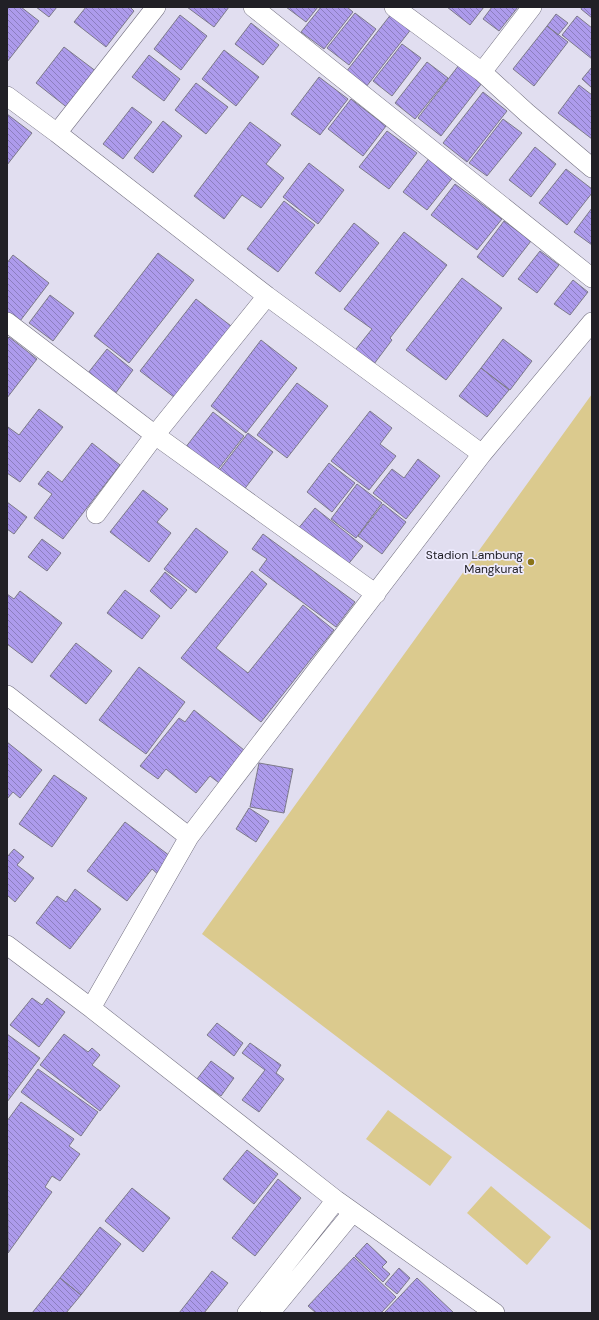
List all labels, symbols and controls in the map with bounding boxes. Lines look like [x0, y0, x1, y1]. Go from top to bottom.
place label: Stadion Lambung Mangkurat [426, 547, 523, 577]
marker: Stadion Lambung Mangkurat [526, 557, 536, 567]

